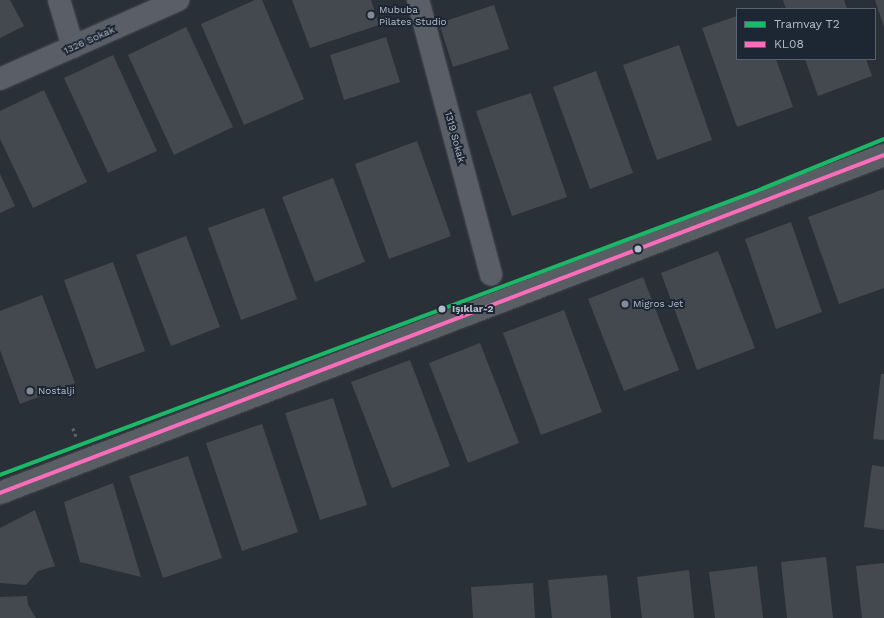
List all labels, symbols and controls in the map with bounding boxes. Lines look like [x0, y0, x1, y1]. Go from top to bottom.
place label: Mububa Pilates Studio [379, 3, 447, 26]
legend [736, 8, 876, 60]
marker: Mububa Pilates Studio [366, 10, 376, 20]
text: Tramvay T2 [774, 17, 840, 31]
street label: 1326 Sokak [62, 23, 116, 57]
text: KL08 [774, 37, 804, 51]
street label: 1319 Sokak [442, 110, 468, 164]
unlabelled marker [633, 244, 643, 254]
place label: Migros Jet [633, 298, 684, 310]
marker: Migros Jet [620, 299, 630, 309]
marker: Işıklar-2 [435, 302, 449, 316]
place label: Işıklar-2 [452, 303, 493, 315]
place label: Nostalji [38, 385, 75, 397]
marker: Nostalji [25, 386, 35, 396]

